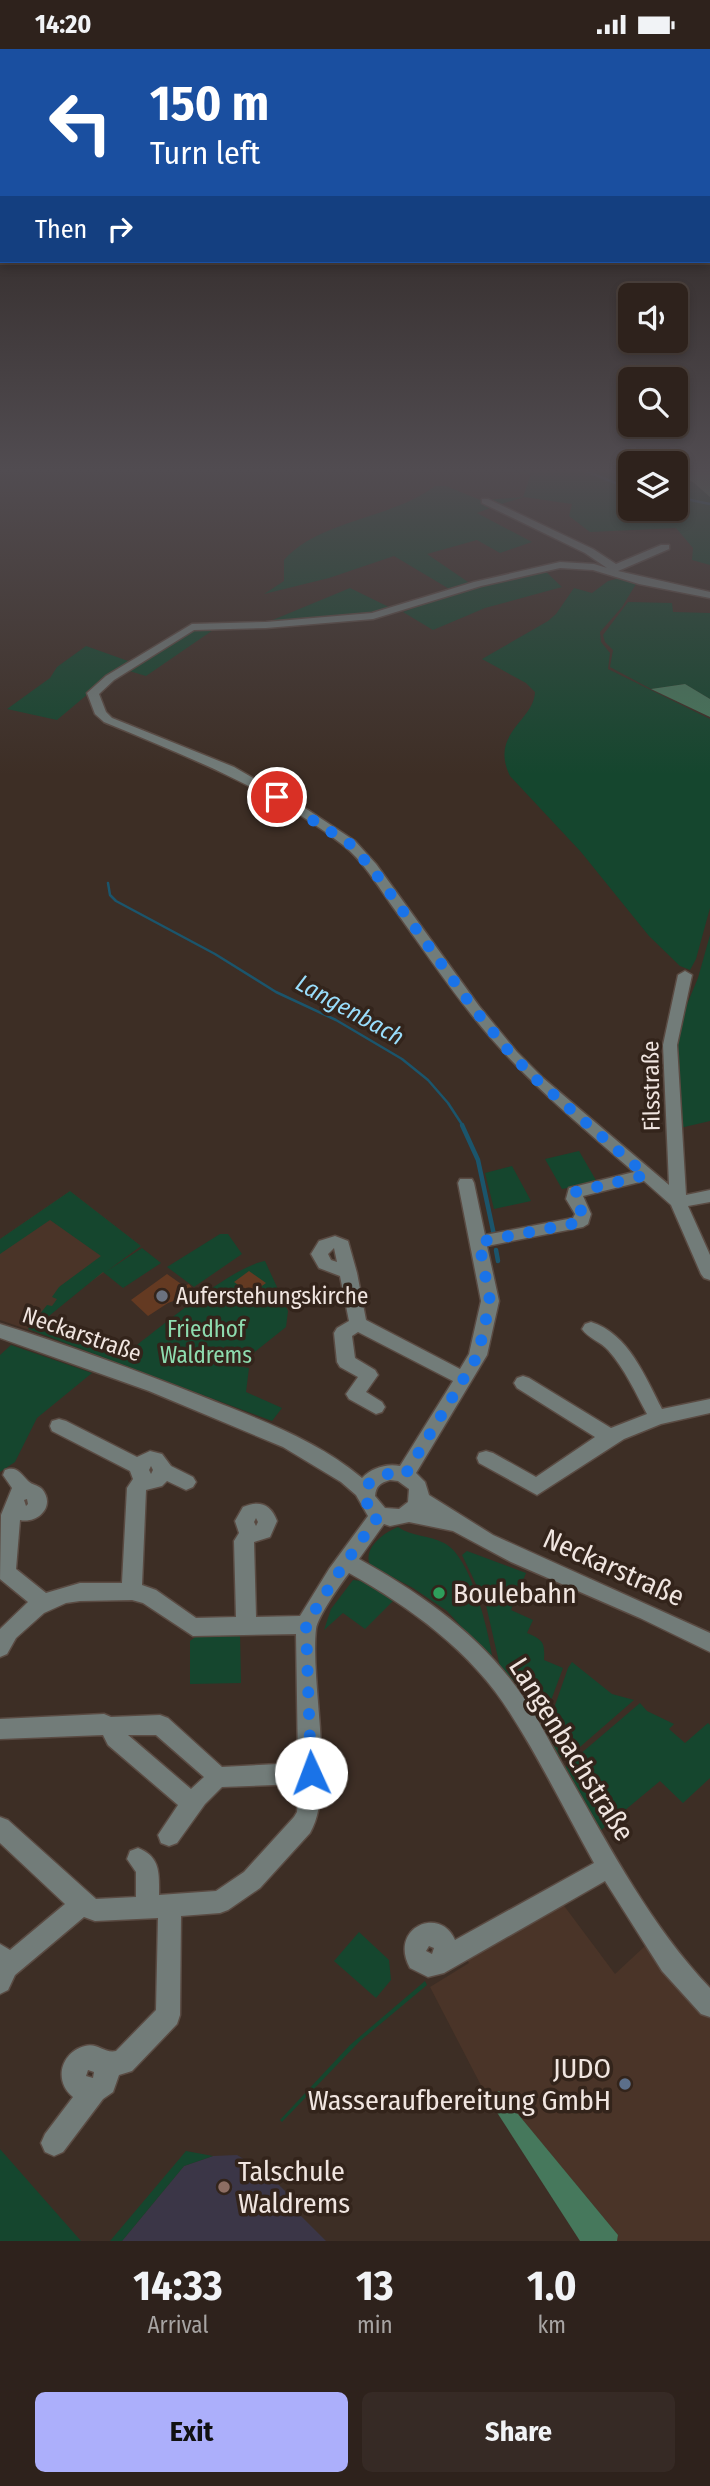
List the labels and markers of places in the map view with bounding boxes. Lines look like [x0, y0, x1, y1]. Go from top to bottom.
pin [247, 767, 307, 827]
place label: Auferstehungskirche [176, 1282, 368, 1310]
marker: Auferstehungskirche [154, 1288, 170, 1304]
place label: Boulebahn [453, 1577, 577, 1610]
marker: Boulebahn [431, 1585, 447, 1601]
place label: JUDO Wasseraufbereitung GmbH [308, 2052, 611, 2117]
marker: JUDO Wasseraufbereitung GmbH [617, 2076, 633, 2092]
place label: Talschule Waldrems [238, 2155, 350, 2220]
marker: Talschule Waldrems [216, 2179, 232, 2195]

